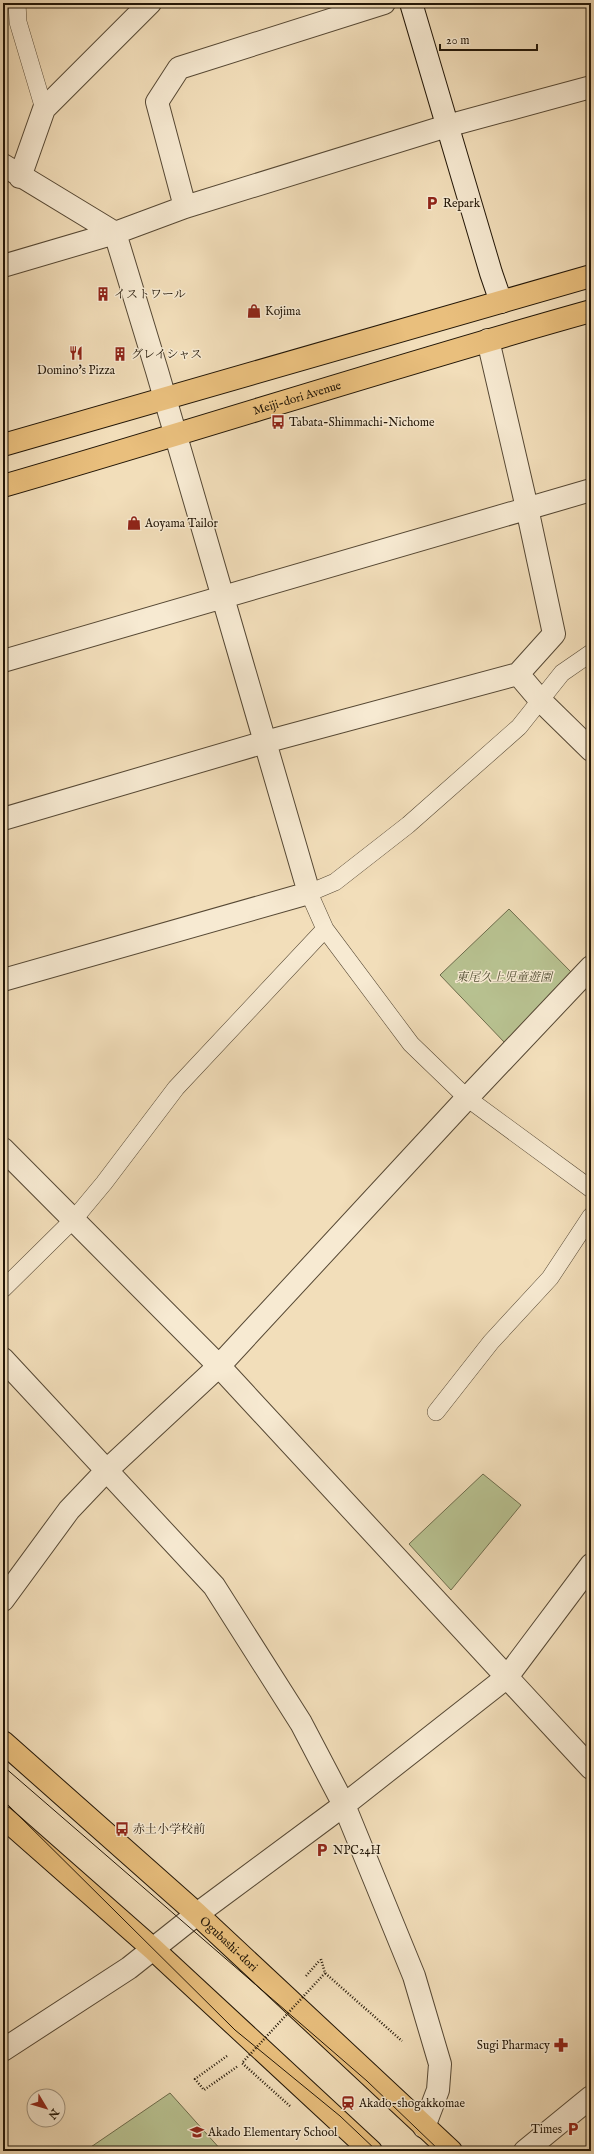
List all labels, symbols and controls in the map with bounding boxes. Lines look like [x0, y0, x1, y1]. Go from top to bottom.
scale bar [440, 26, 537, 52]
text: 20 m [446, 33, 469, 48]
parking icon: Repark [424, 195, 440, 211]
place label: Repark [443, 196, 481, 212]
building icon: イストワール [95, 286, 111, 302]
place label: イストワール [114, 287, 186, 302]
shop icon: Kojima [246, 303, 262, 319]
place label: Kojima [265, 304, 301, 319]
restaurant icon: Domino's Pizza [68, 345, 84, 361]
building icon: グレイシャス [112, 346, 128, 362]
place label: グレイシャス [131, 347, 202, 362]
place label: Domino's Pizza [37, 363, 116, 378]
street label: Meiji-dori Avenue [251, 378, 344, 419]
bus stop icon: Tabata-Shimmachi-Nichome [270, 414, 286, 430]
place label: Tabata-Shimmachi-Nichome [289, 415, 435, 430]
shop icon: Aoyama Tailor [126, 515, 142, 531]
place label: Aoyama Tailor [144, 516, 218, 531]
park label: 東尾久上児童遊園 [456, 970, 554, 985]
bus stop icon: 赤土小学校前 [114, 1821, 130, 1837]
place label: 赤土小学校前 [133, 1822, 205, 1837]
parking icon: NPC24H [314, 1842, 330, 1858]
place label: NPC24H [333, 1843, 381, 1858]
street label: Ogubashi-dori [196, 1913, 261, 1975]
pharmacy icon: Sugi Pharmacy [553, 2037, 569, 2053]
place label: Sugi Pharmacy [477, 2038, 550, 2053]
north arrow [26, 2088, 66, 2128]
station icon: Akado-shogakkomae [340, 2095, 356, 2111]
place label: Akado-shogakkomae [358, 2096, 466, 2111]
text: N [44, 2105, 62, 2122]
parking icon: Times [565, 2121, 581, 2137]
place label: Times [531, 2122, 562, 2137]
school or university icon: Akado Elementary School [189, 2124, 205, 2140]
place label: Akado Elementary School [207, 2125, 338, 2140]

